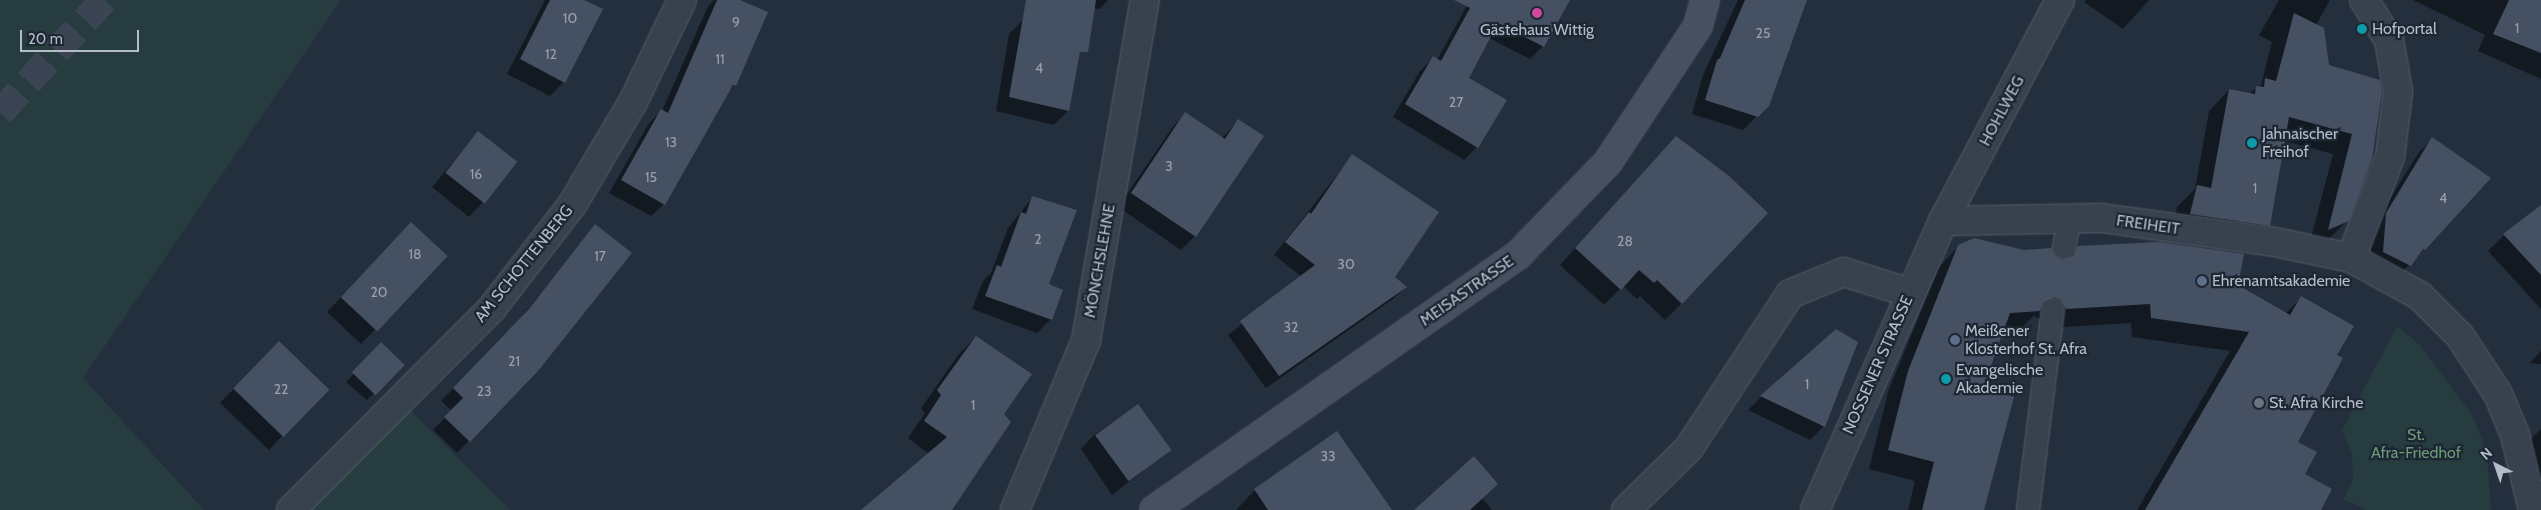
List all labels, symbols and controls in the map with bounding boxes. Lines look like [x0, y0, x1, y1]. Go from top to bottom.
marker: Gästehaus Wittig [1531, 7, 1543, 19]
house number: 10 [563, 10, 577, 26]
house number: 9 [732, 14, 740, 30]
place label: Hofportal [2372, 19, 2437, 39]
scale bar [22, 20, 141, 52]
place label: Gästehaus Wittig [1480, 20, 1594, 40]
house number: 1 [2515, 20, 2519, 36]
marker: Hofportal [2356, 23, 2368, 35]
house number: 25 [1756, 25, 1770, 41]
text: 20 m [28, 30, 63, 48]
house number: 12 [545, 46, 557, 62]
house number: 11 [715, 51, 725, 67]
house number: 4 [1035, 60, 1043, 76]
street label: HOHLWEG [1976, 73, 2028, 149]
house number: 27 [1449, 94, 1463, 110]
place label: Jahnaischer Freihof [2262, 124, 2338, 162]
house number: 13 [665, 134, 677, 150]
marker: Jahnaischer Freihof [2246, 137, 2258, 149]
house number: 3 [1165, 158, 1173, 174]
house number: 16 [470, 166, 482, 182]
house number: 15 [645, 169, 657, 185]
house number: 1 [2253, 180, 2257, 196]
house number: 4 [2439, 190, 2447, 206]
street label: AM SCHOTTENBERG [471, 202, 577, 326]
street label: MÖNCHSLEHNE [1081, 203, 1119, 319]
street label: FREIHEIT [2115, 211, 2181, 239]
house number: 2 [1034, 231, 1042, 247]
house number: 28 [1617, 233, 1633, 249]
house number: 18 [408, 246, 422, 262]
house number: 17 [594, 248, 606, 264]
street label: MEISASTRASSE [1416, 252, 1518, 330]
house number: 30 [1337, 256, 1355, 272]
place label: Ehrenamtsakademie [2212, 271, 2350, 291]
marker: Ehrenamtsakademie [2196, 275, 2208, 287]
house number: 20 [370, 284, 388, 300]
street label: NOSSENER STRASSE [1839, 293, 1917, 437]
house number: 32 [1284, 319, 1298, 335]
place label: Meißener Klosterhof St. Afra [1965, 321, 2087, 359]
marker: Meißener Klosterhof St. Afra [1949, 334, 1961, 346]
house number: 21 [508, 353, 520, 369]
place label: Evangelische Akademie [1956, 360, 2043, 398]
marker: Evangelische Akademie [1940, 373, 1952, 385]
house number: 1 [1805, 376, 1809, 392]
house number: 22 [274, 381, 288, 397]
house number: 23 [477, 383, 491, 399]
place label: St. Afra Kirche [2269, 393, 2363, 413]
house number: 1 [971, 397, 975, 413]
marker: St. Afra Kirche [2253, 397, 2265, 409]
park label: St. Afra-Friedhof [2371, 425, 2461, 463]
north arrow [2471, 440, 2521, 490]
text: N [2477, 444, 2496, 464]
house number: 33 [1320, 448, 1336, 464]

